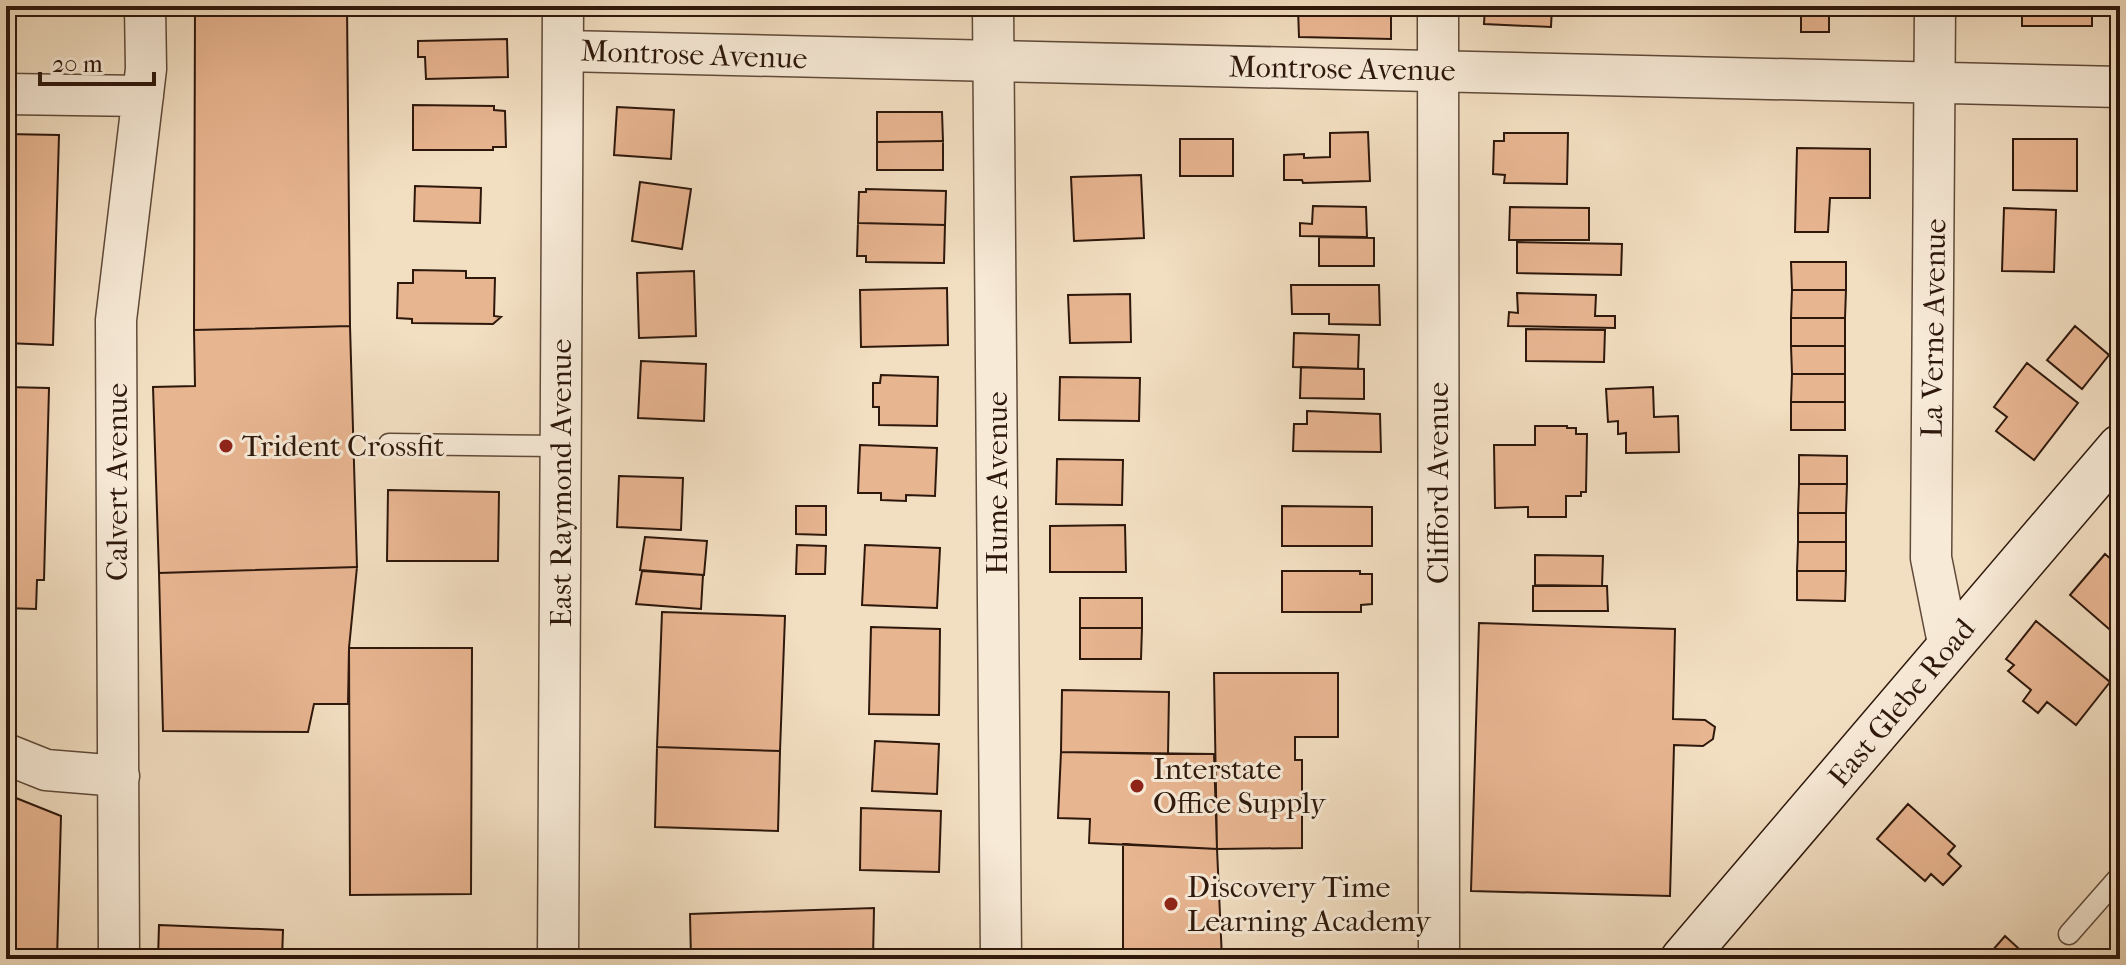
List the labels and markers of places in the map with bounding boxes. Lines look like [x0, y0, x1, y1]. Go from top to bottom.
place label: Trident Crossfit [242, 429, 445, 464]
marker: Trident Crossfit [217, 437, 235, 455]
place label: Interstate Office Supply [1153, 752, 1327, 821]
marker: Interstate Office Supply [1128, 777, 1146, 795]
place label: Discovery Time Learning Academy [1187, 870, 1432, 939]
marker: Discovery Time Learning Academy [1162, 895, 1180, 913]

